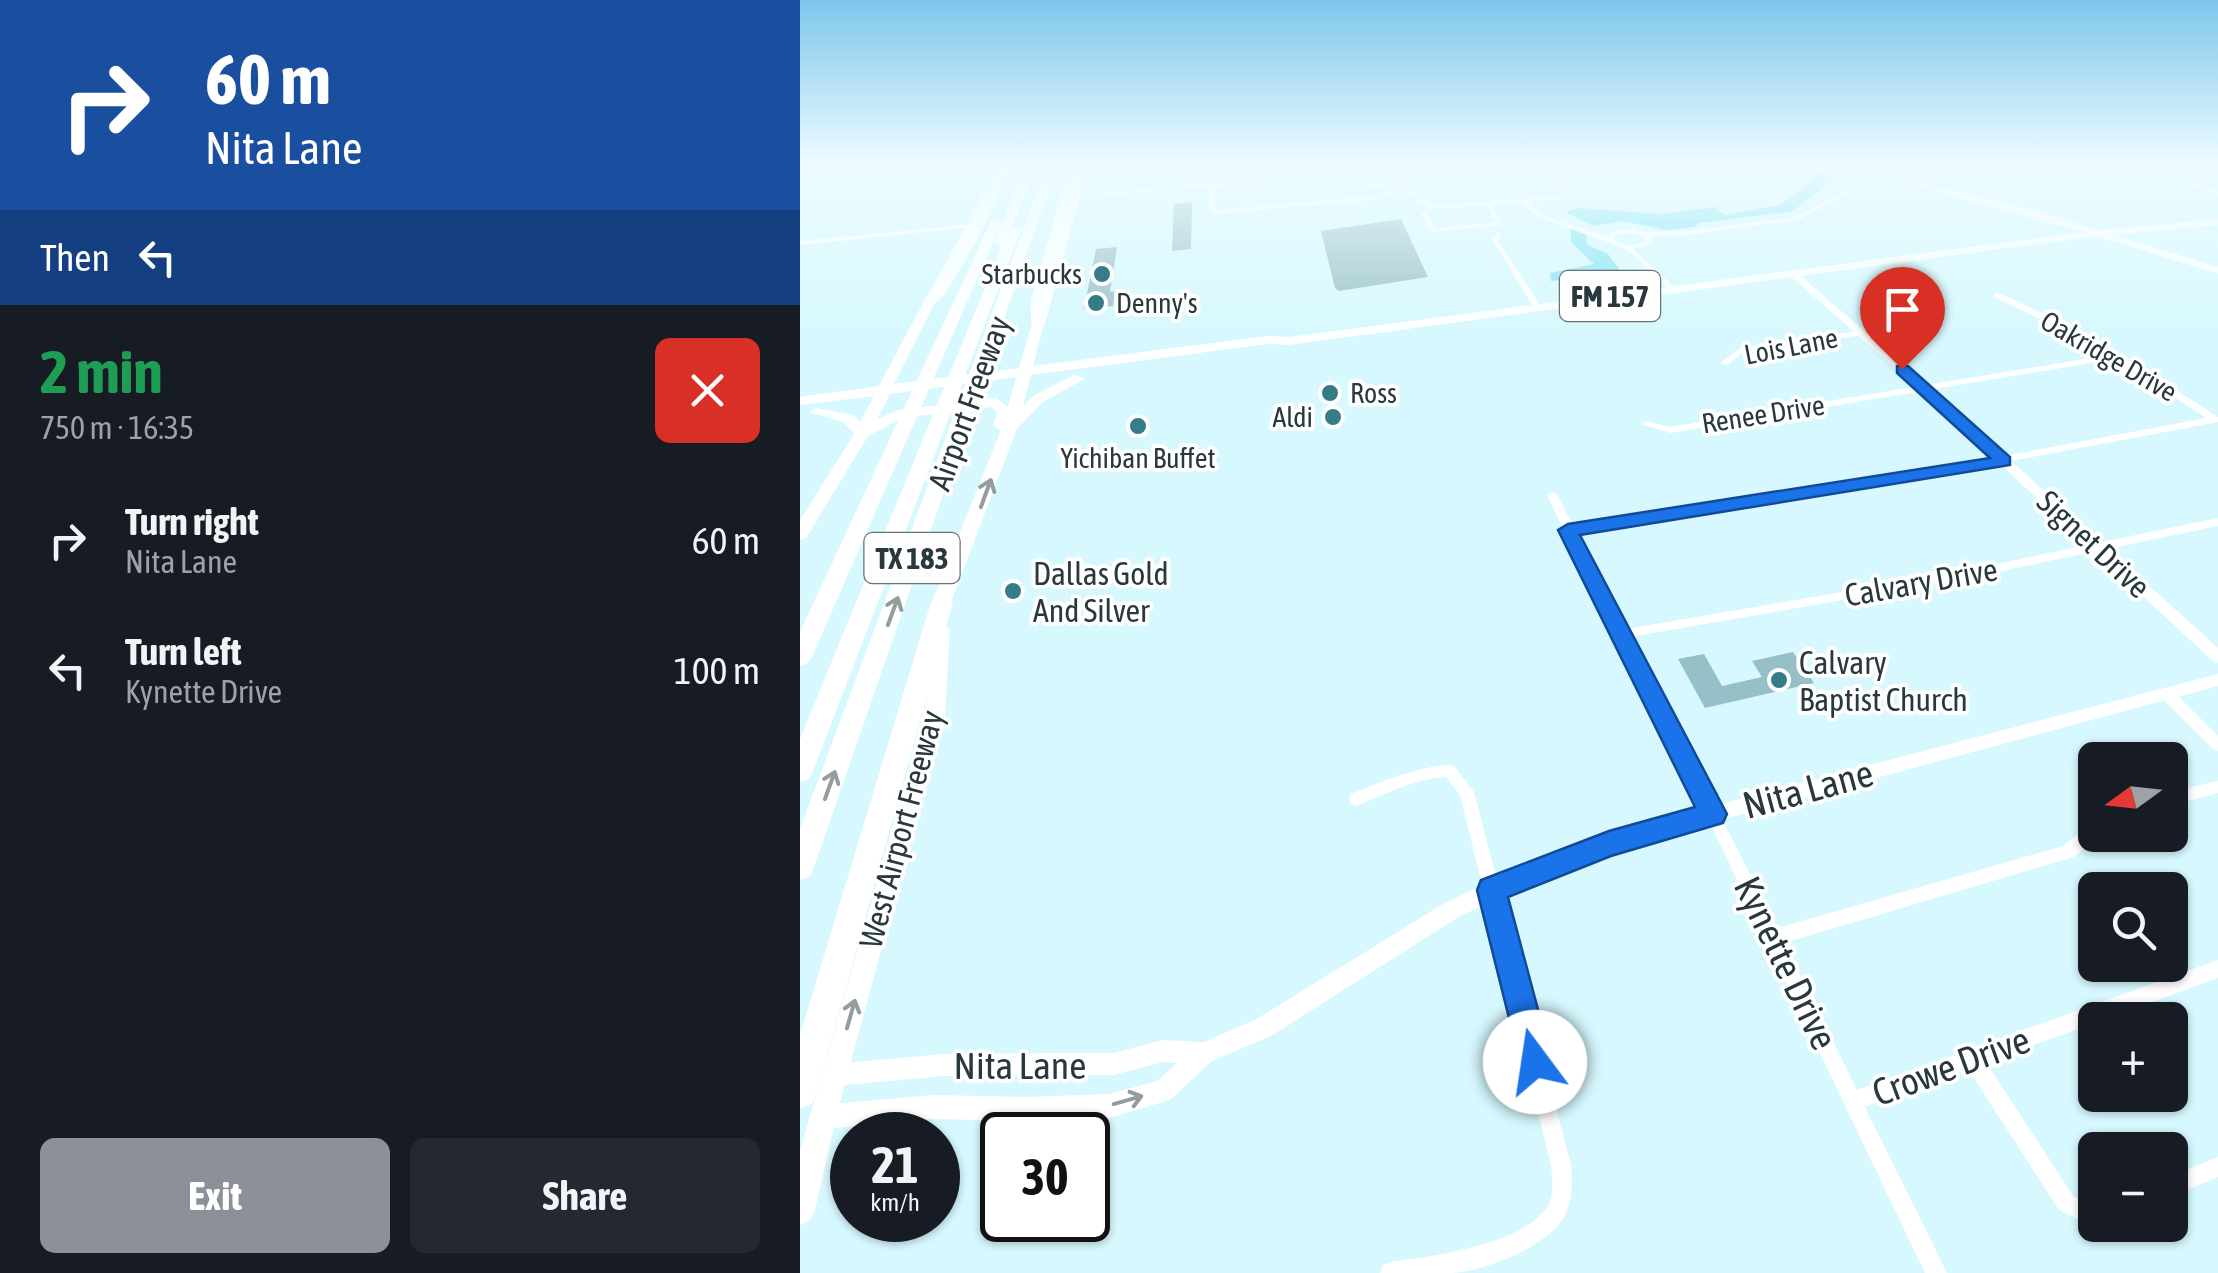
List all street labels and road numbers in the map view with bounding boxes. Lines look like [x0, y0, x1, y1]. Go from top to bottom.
road number: FM 157 [1560, 271, 1660, 321]
street label: Oakridge Drive [2035, 304, 2183, 408]
street label: Airport Freeway [920, 311, 1018, 495]
street label: Lois Lane [1742, 321, 1840, 371]
street label: Renee Drive [1699, 389, 1827, 439]
street label: Signet Drive [2030, 483, 2158, 605]
road number: TX 183 [864, 533, 960, 583]
street label: Calvary Drive [1842, 550, 2000, 614]
street label: West Airport Freeway [852, 706, 950, 952]
street label: Nita Lane [1738, 751, 1878, 827]
street label: Kynette Drive [1726, 870, 1846, 1056]
street label: Crowe Drive [1866, 1018, 2036, 1114]
street label: Nita Lane [953, 1044, 1087, 1087]

